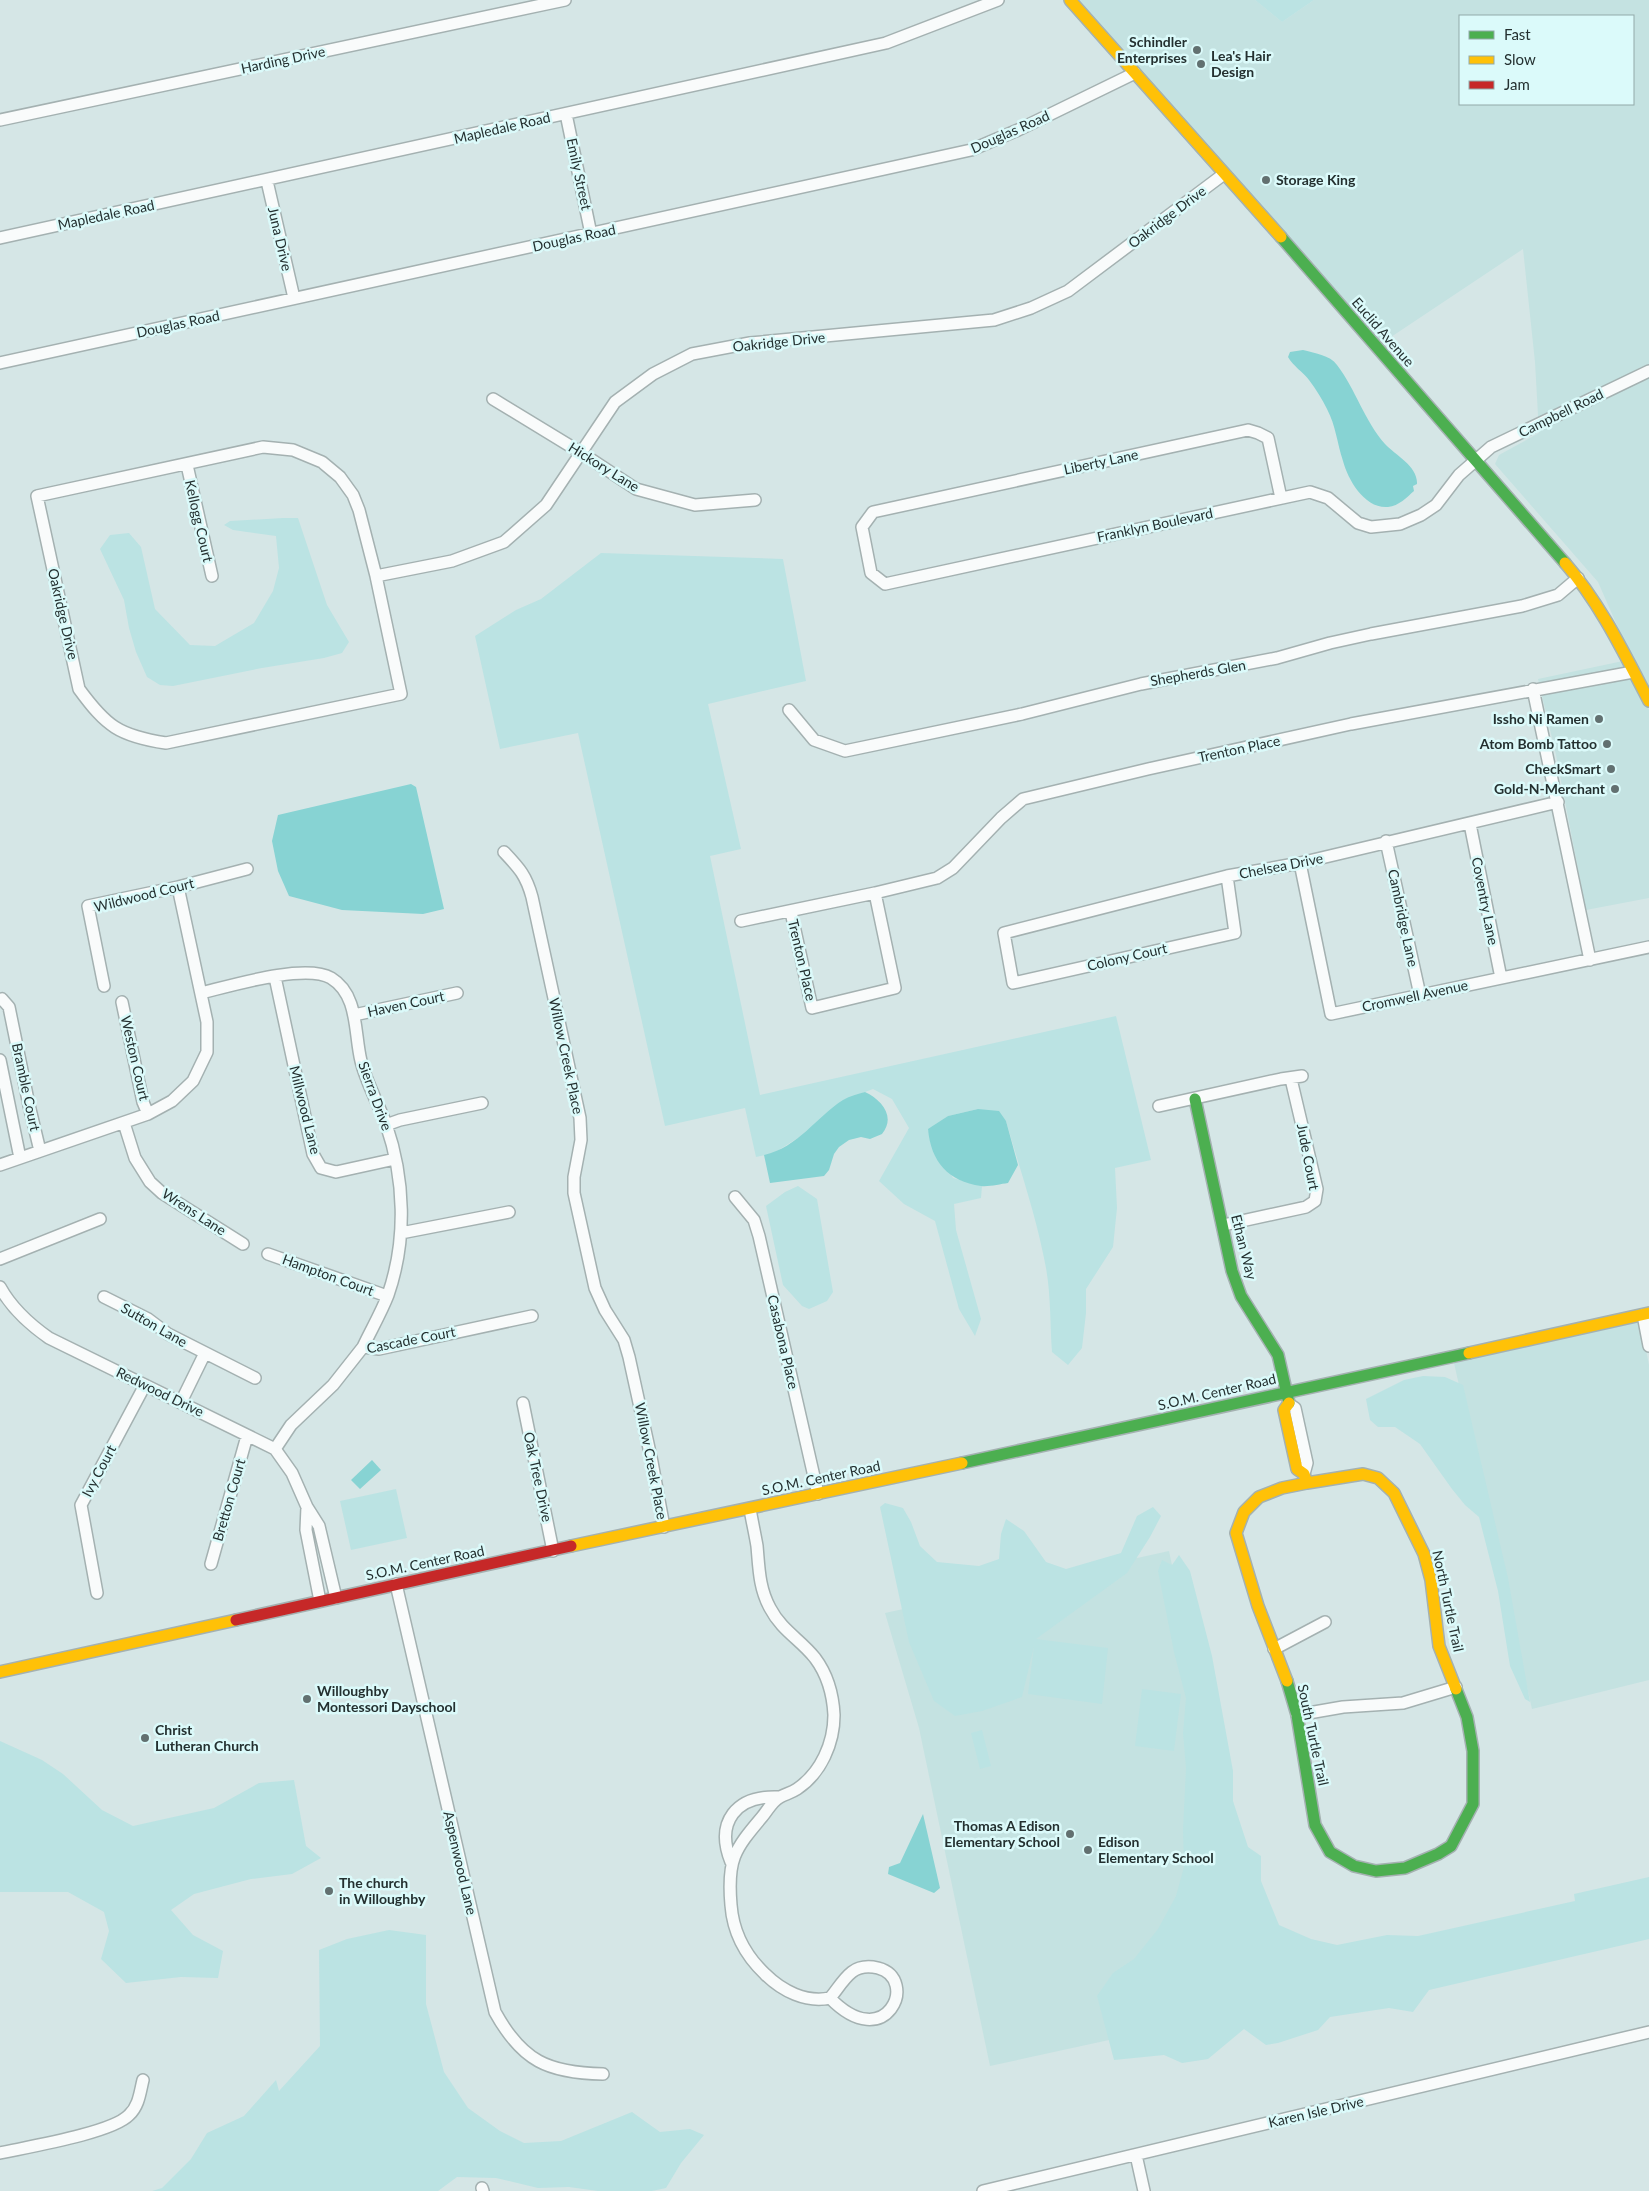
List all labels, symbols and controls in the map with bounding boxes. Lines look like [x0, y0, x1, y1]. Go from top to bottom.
legend [1459, 15, 1634, 105]
text: Fast [1504, 25, 1531, 43]
place label: Schindler Enterprises [1117, 33, 1188, 66]
street label: Harding Drive [239, 42, 326, 77]
marker: Schindler Enterprises [1191, 44, 1203, 56]
place label: Lea's Hair Design [1211, 47, 1272, 80]
text: Slow [1504, 50, 1536, 68]
marker: Lea's Hair Design [1195, 58, 1207, 70]
text: Jam [1504, 75, 1530, 93]
street label: Douglas Road [968, 107, 1052, 157]
street label: Mapledale Road [452, 108, 552, 147]
street label: Emily Street [564, 136, 595, 212]
place label: Storage King [1276, 171, 1356, 188]
marker: Storage King [1260, 174, 1272, 186]
street label: Oakridge Drive [1124, 182, 1209, 251]
street label: Mapledale Road [56, 196, 156, 233]
street label: Juna Drive [265, 205, 296, 273]
street label: Douglas Road [531, 220, 617, 255]
street label: Euclid Avenue [1349, 294, 1418, 370]
street label: Douglas Road [135, 306, 221, 341]
street label: Oakridge Drive [732, 328, 826, 355]
street label: Campbell Road [1516, 385, 1606, 440]
street label: Hickory Lane [566, 438, 643, 495]
street label: Liberty Lane [1062, 445, 1140, 478]
street label: Kellogg Court [182, 478, 217, 564]
street label: Franklyn Boulevard [1095, 504, 1214, 545]
street label: Oakridge Drive [45, 567, 82, 661]
street label: Shepherds Glen [1149, 656, 1247, 689]
place label: Issho Ni Ramen [1493, 710, 1589, 727]
marker: Issho Ni Ramen [1593, 713, 1605, 725]
street label: Trenton Place [1196, 732, 1282, 766]
place label: Atom Bomb Tattoo [1479, 735, 1597, 752]
marker: Atom Bomb Tattoo [1601, 738, 1613, 750]
place label: CheckSmart [1525, 760, 1602, 777]
marker: CheckSmart [1605, 763, 1617, 775]
place label: Gold-N-Merchant [1494, 780, 1606, 797]
marker: Gold-N-Merchant [1609, 783, 1621, 795]
street label: Chelsea Drive [1237, 849, 1324, 882]
street label: Coventry Lane [1469, 856, 1502, 946]
street label: Cambridge Lane [1385, 867, 1422, 968]
street label: Wildwood Court [92, 874, 196, 915]
street label: Trenton Place [785, 917, 820, 1003]
street label: Colony Court [1085, 939, 1169, 974]
street label: Cromwell Avenue [1360, 976, 1469, 1015]
street label: Haven Court [366, 987, 446, 1020]
street label: Willow Creek Place [546, 996, 587, 1116]
street label: Weston Court [117, 1014, 154, 1102]
street label: Bramble Court [9, 1041, 44, 1132]
street label: Sierra Drive [355, 1059, 396, 1133]
street label: Millwood Lane [286, 1064, 325, 1156]
street label: Jude Court [1294, 1122, 1323, 1192]
street label: Wrens Lane [159, 1185, 229, 1239]
street label: Ethan Way [1228, 1213, 1261, 1282]
street label: Hampton Court [280, 1250, 376, 1299]
street label: Casabona Place [764, 1293, 803, 1391]
street label: Sutton Lane [118, 1299, 190, 1350]
street label: Cascade Court [365, 1323, 457, 1356]
street label: Redwood Drive [114, 1363, 207, 1420]
street label: S.O.M. Center Road [1156, 1370, 1278, 1413]
street label: Willow Creek Place [632, 1401, 671, 1521]
street label: Oak Tree Drive [521, 1430, 556, 1523]
street label: Ivy Court [78, 1442, 119, 1500]
street label: Bretton Court [209, 1457, 248, 1543]
street label: S.O.M. Center Road [760, 1457, 882, 1498]
street label: S.O.M. Center Road [364, 1542, 486, 1583]
street label: North Turtle Trail [1429, 1549, 1468, 1653]
place label: Willoughby Montessori Dayschool [317, 1682, 456, 1715]
street label: South Turtle Trail [1294, 1683, 1333, 1787]
marker: Willoughby Montessori Dayschool [301, 1693, 313, 1705]
place label: Christ Lutheran Church [155, 1721, 259, 1754]
marker: Christ Lutheran Church [139, 1732, 151, 1744]
street label: Aspenwood Lane [440, 1809, 481, 1916]
place label: Thomas A Edison Elementary School [944, 1817, 1060, 1850]
marker: Thomas A Edison Elementary School [1064, 1828, 1076, 1840]
place label: Edison Elementary School [1098, 1833, 1214, 1866]
marker: Edison Elementary School [1082, 1844, 1094, 1856]
place label: The church in Willoughby [339, 1874, 426, 1907]
marker: The church in Willoughby [323, 1885, 335, 1897]
street label: Karen Isle Drive [1267, 2092, 1365, 2131]

